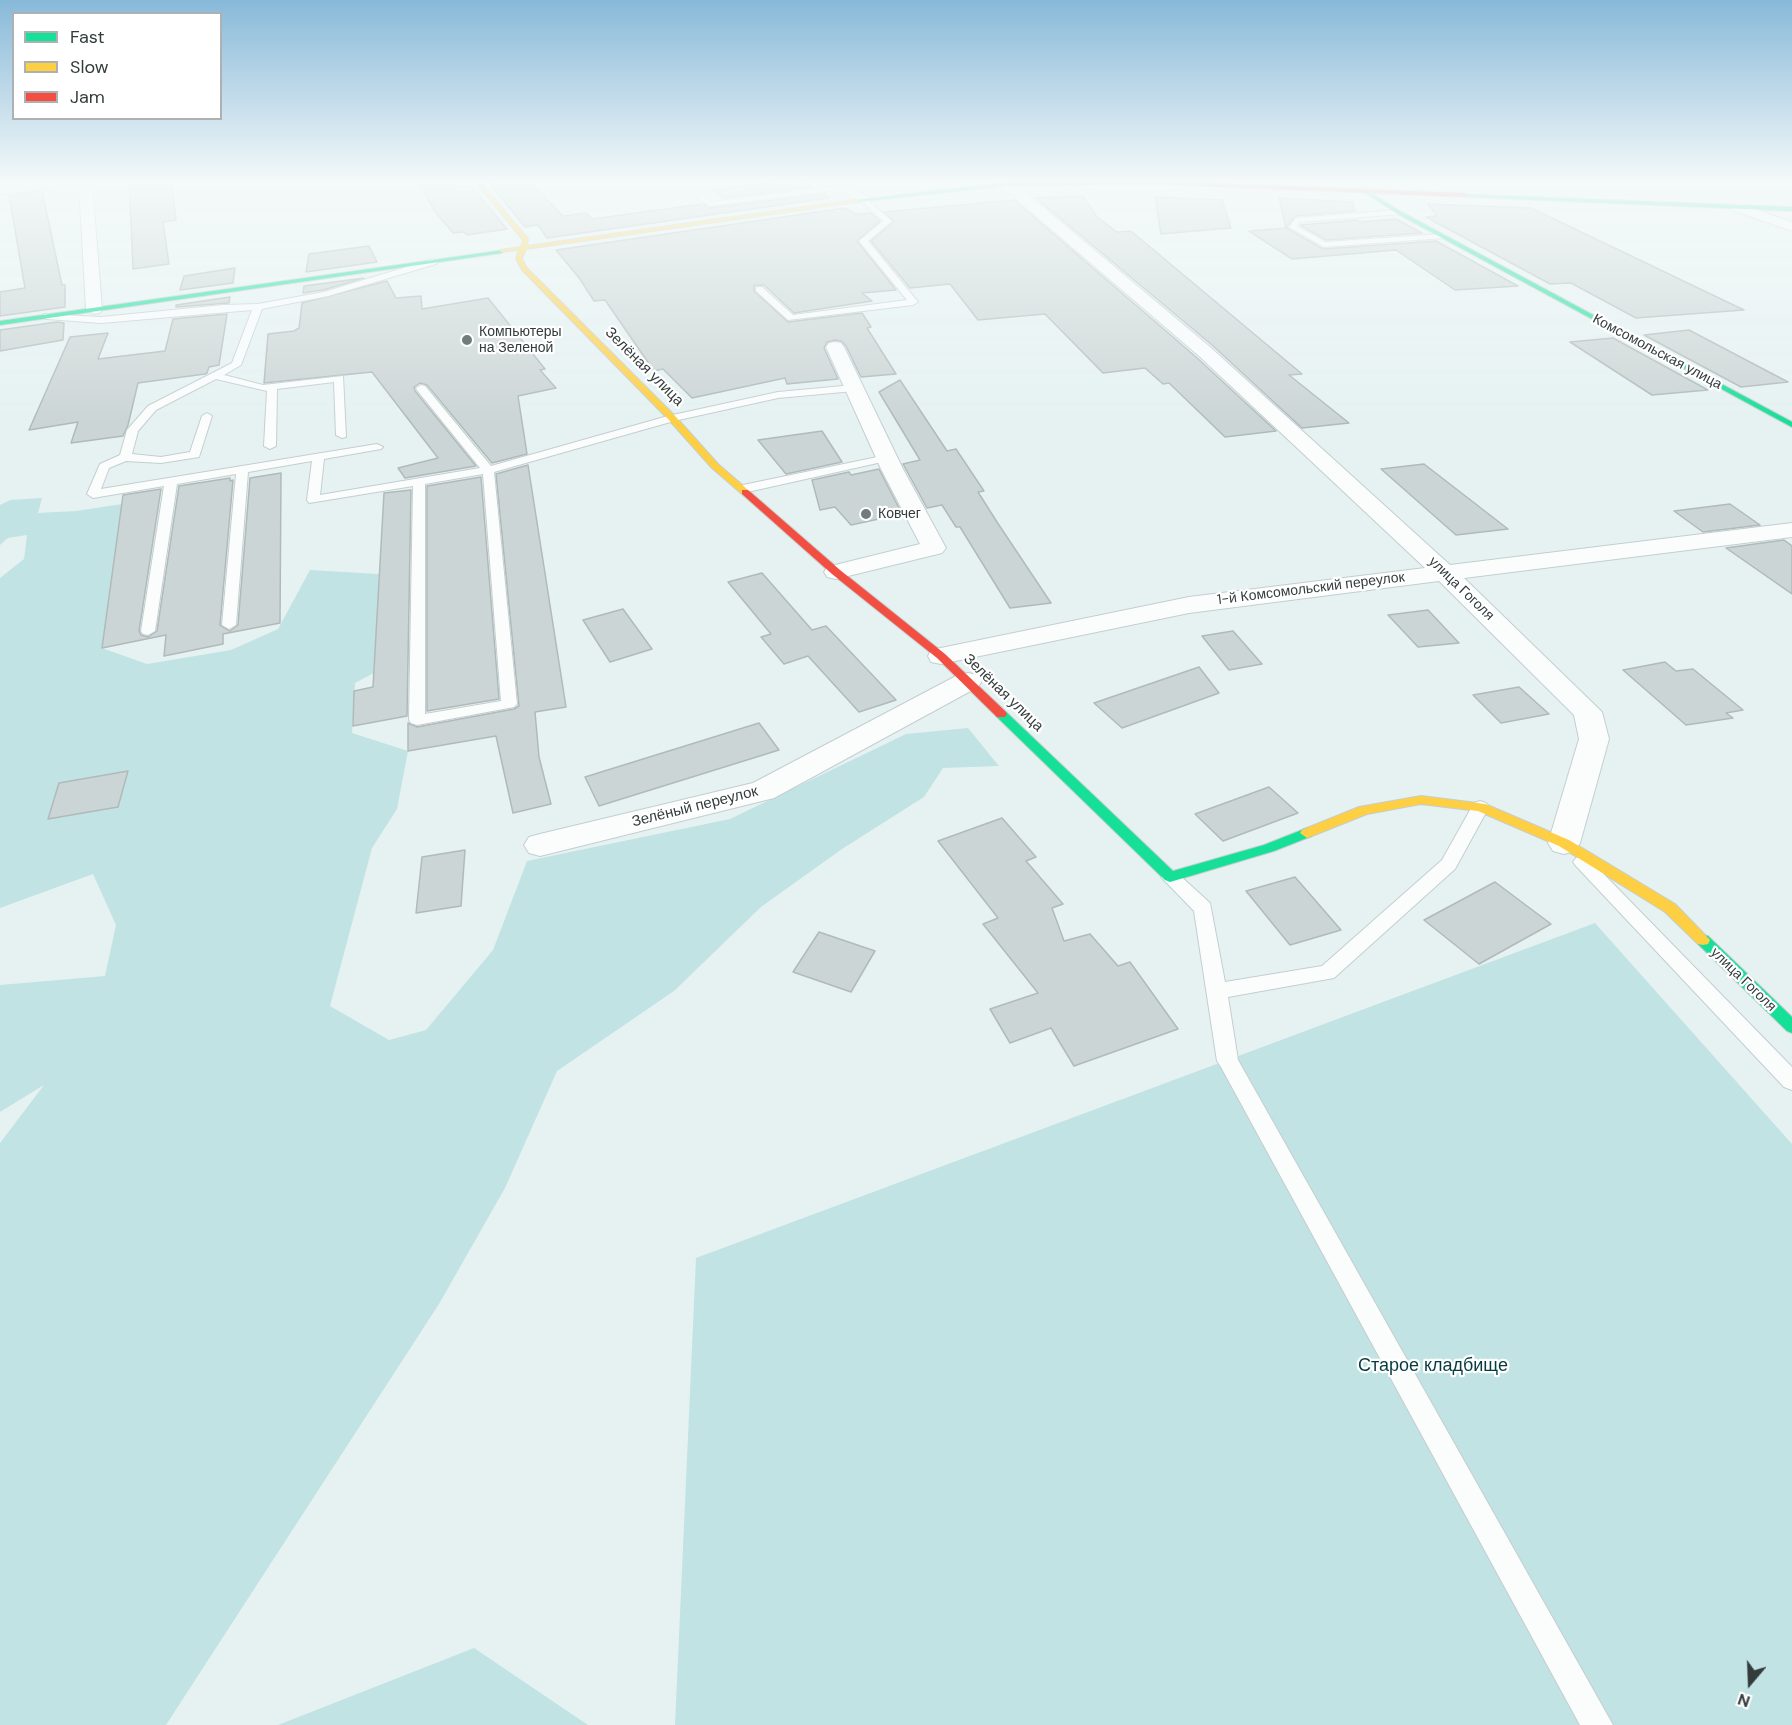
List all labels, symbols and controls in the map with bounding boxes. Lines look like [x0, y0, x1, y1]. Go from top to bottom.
legend [12, 12, 222, 120]
text: Fast [70, 25, 105, 49]
text: Slow [70, 55, 109, 79]
text: Jam [70, 85, 105, 109]
street label: Комсомольская улица [1589, 311, 1725, 393]
place label: Компьютеры на Зеленой [479, 324, 562, 356]
street label: Зелёная улица [601, 324, 687, 410]
marker: Компьютеры на Зеленой [460, 333, 474, 347]
place label: Ковчег [878, 506, 921, 522]
marker: Ковчег [859, 507, 873, 521]
street label: улица Гоголя [1425, 554, 1497, 624]
street label: 1-й Комсомольский переулок [1216, 569, 1406, 609]
street label: Зелёная улица [959, 650, 1047, 736]
street label: Зелёный переулок [630, 783, 760, 831]
street label: улица Гоголя [1707, 945, 1779, 1015]
park label: Старое кладбище [1358, 1355, 1508, 1377]
north arrow [1720, 1653, 1780, 1713]
text: N [1735, 1689, 1753, 1712]

